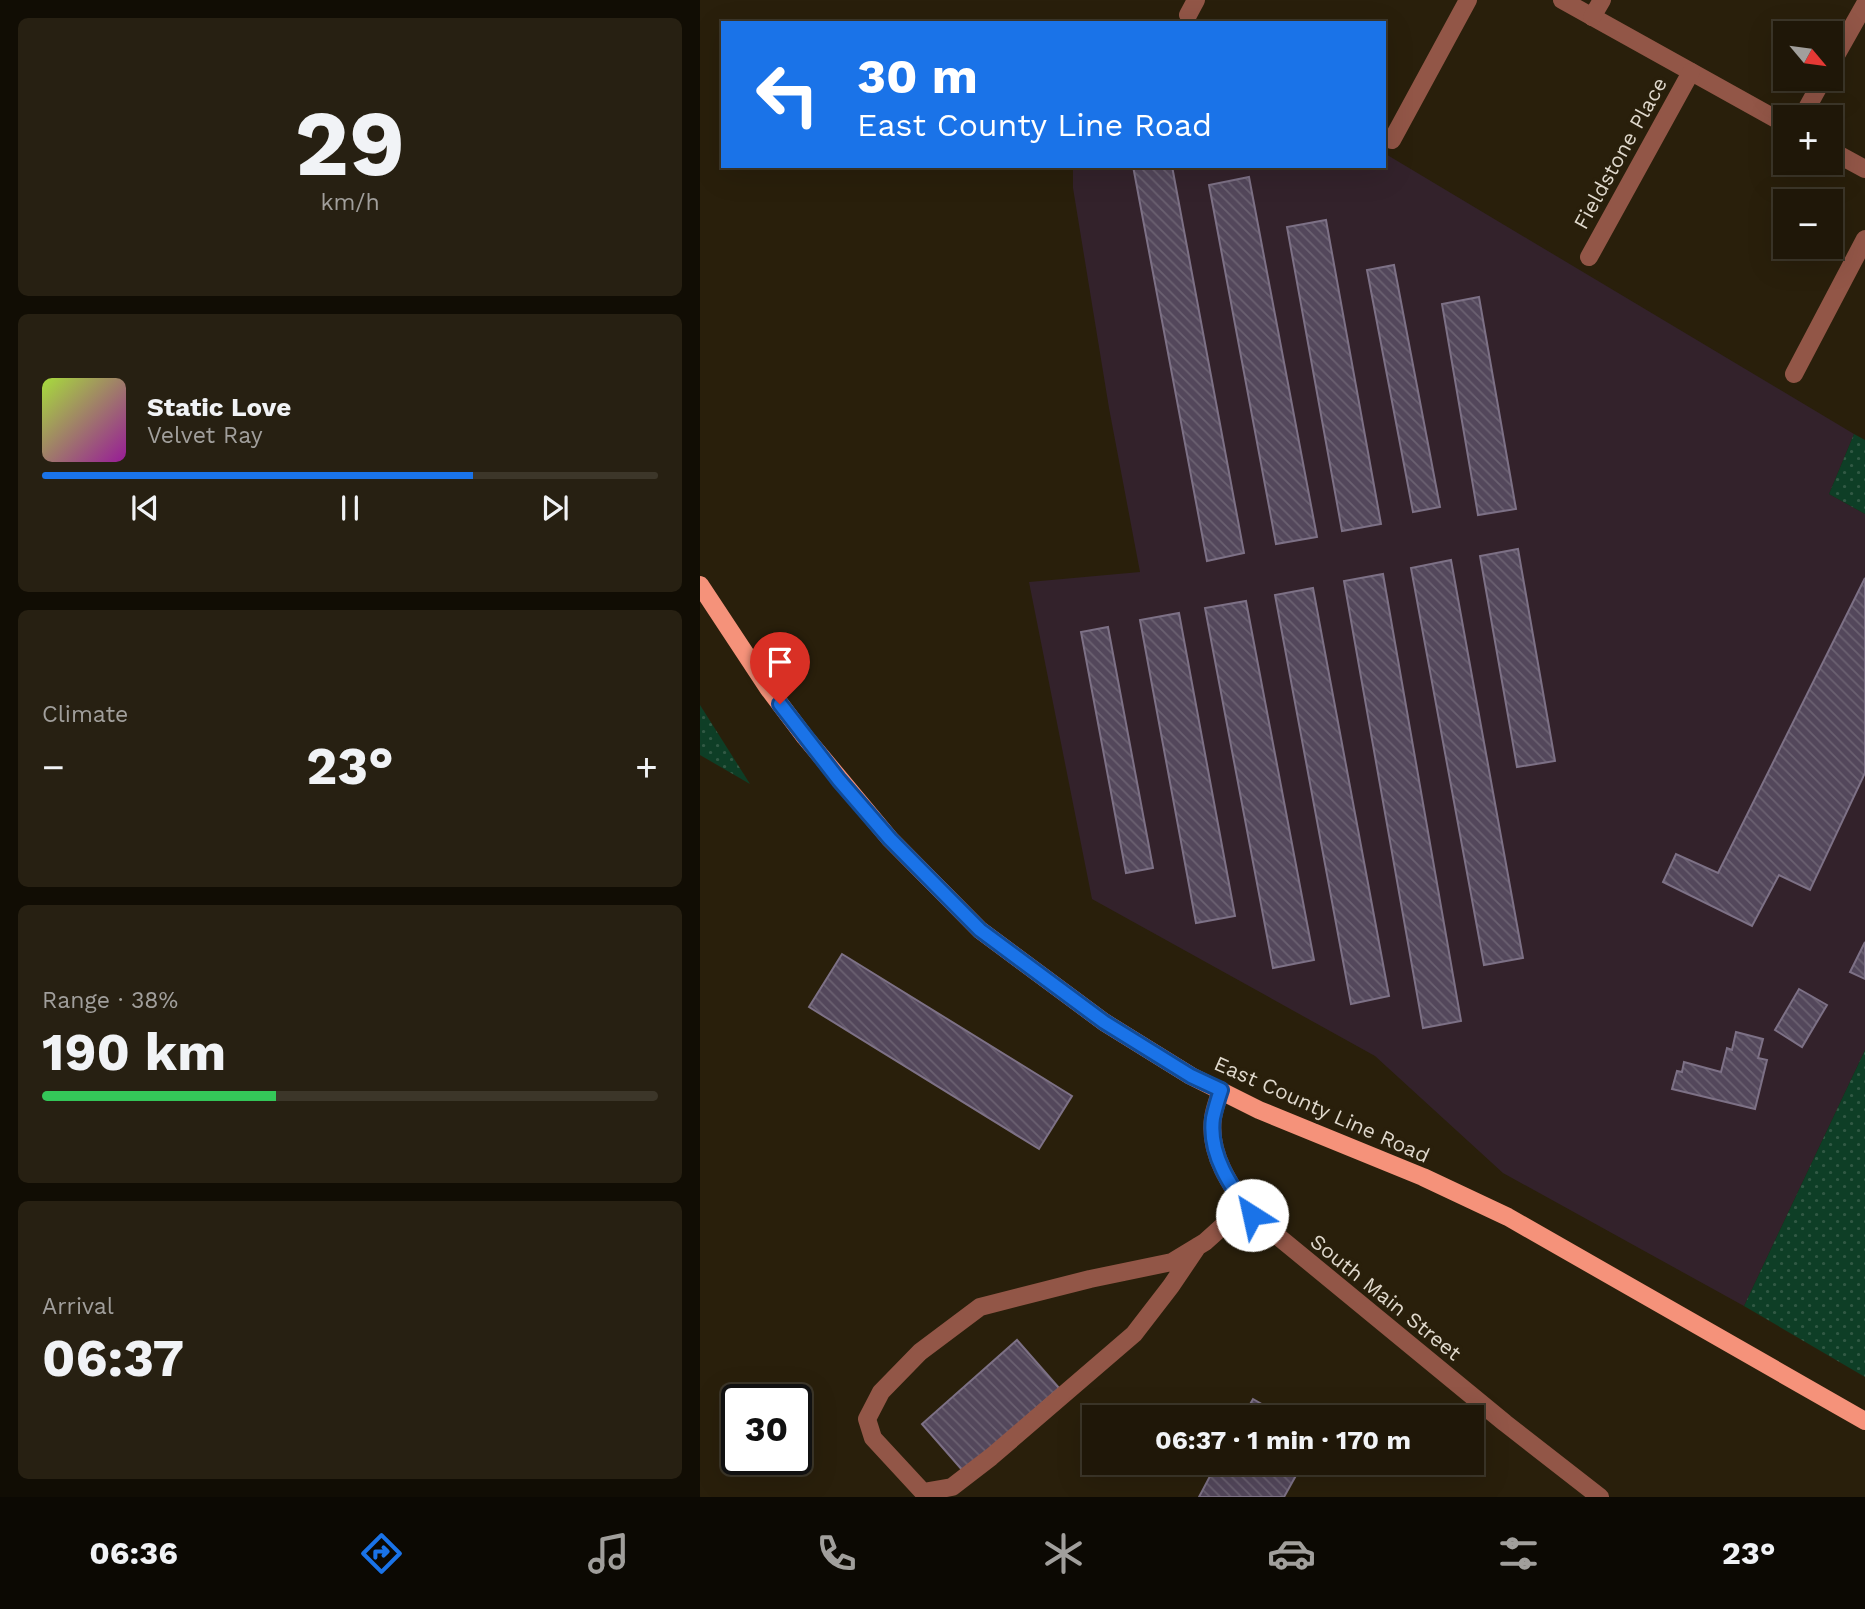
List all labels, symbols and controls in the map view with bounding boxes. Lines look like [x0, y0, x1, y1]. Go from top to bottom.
north arrow [1773, 21, 1843, 91]
map controls [1773, 21, 1843, 259]
text: 30 m [857, 47, 978, 105]
icon: left [742, 49, 833, 140]
street label: Fieldstone Place [1568, 73, 1672, 233]
text: 29 [295, 90, 405, 197]
button: + [1773, 105, 1843, 175]
text: East County Line Road [857, 106, 1212, 144]
text: km/h [320, 189, 380, 216]
button: − [1773, 189, 1843, 259]
text: Static Love [147, 392, 291, 422]
text: Velvet Ray [147, 422, 263, 449]
icon: previous [126, 489, 164, 527]
icon: pause [331, 489, 369, 527]
icon: next [536, 489, 574, 527]
pin [750, 632, 810, 704]
icon: arrive [761, 643, 799, 681]
text: Climate [42, 701, 128, 728]
text: 23° [306, 736, 394, 797]
text: − [42, 745, 65, 789]
text: + [635, 745, 658, 789]
text: Range · 38% [42, 987, 178, 1014]
text: 190 km [42, 1022, 226, 1083]
street label: East County Line Road [1210, 1050, 1434, 1168]
position arrow [1215, 1178, 1289, 1252]
street label: South Main Street [1306, 1229, 1467, 1366]
text: Arrival [42, 1293, 114, 1320]
text: 06:37 [42, 1328, 184, 1389]
speed limit sign: 30 [721, 1384, 812, 1475]
text: 06:37 · 1 min · 170 m [1155, 1425, 1411, 1455]
icon: directions [357, 1529, 406, 1578]
icon: music [584, 1529, 633, 1578]
icon: phone [812, 1529, 861, 1578]
icon: climate [1039, 1529, 1088, 1578]
icon: car [1267, 1529, 1316, 1578]
icon: filters [1494, 1529, 1543, 1578]
text: 06:36 [89, 1534, 178, 1572]
text: 23° [1722, 1534, 1776, 1572]

